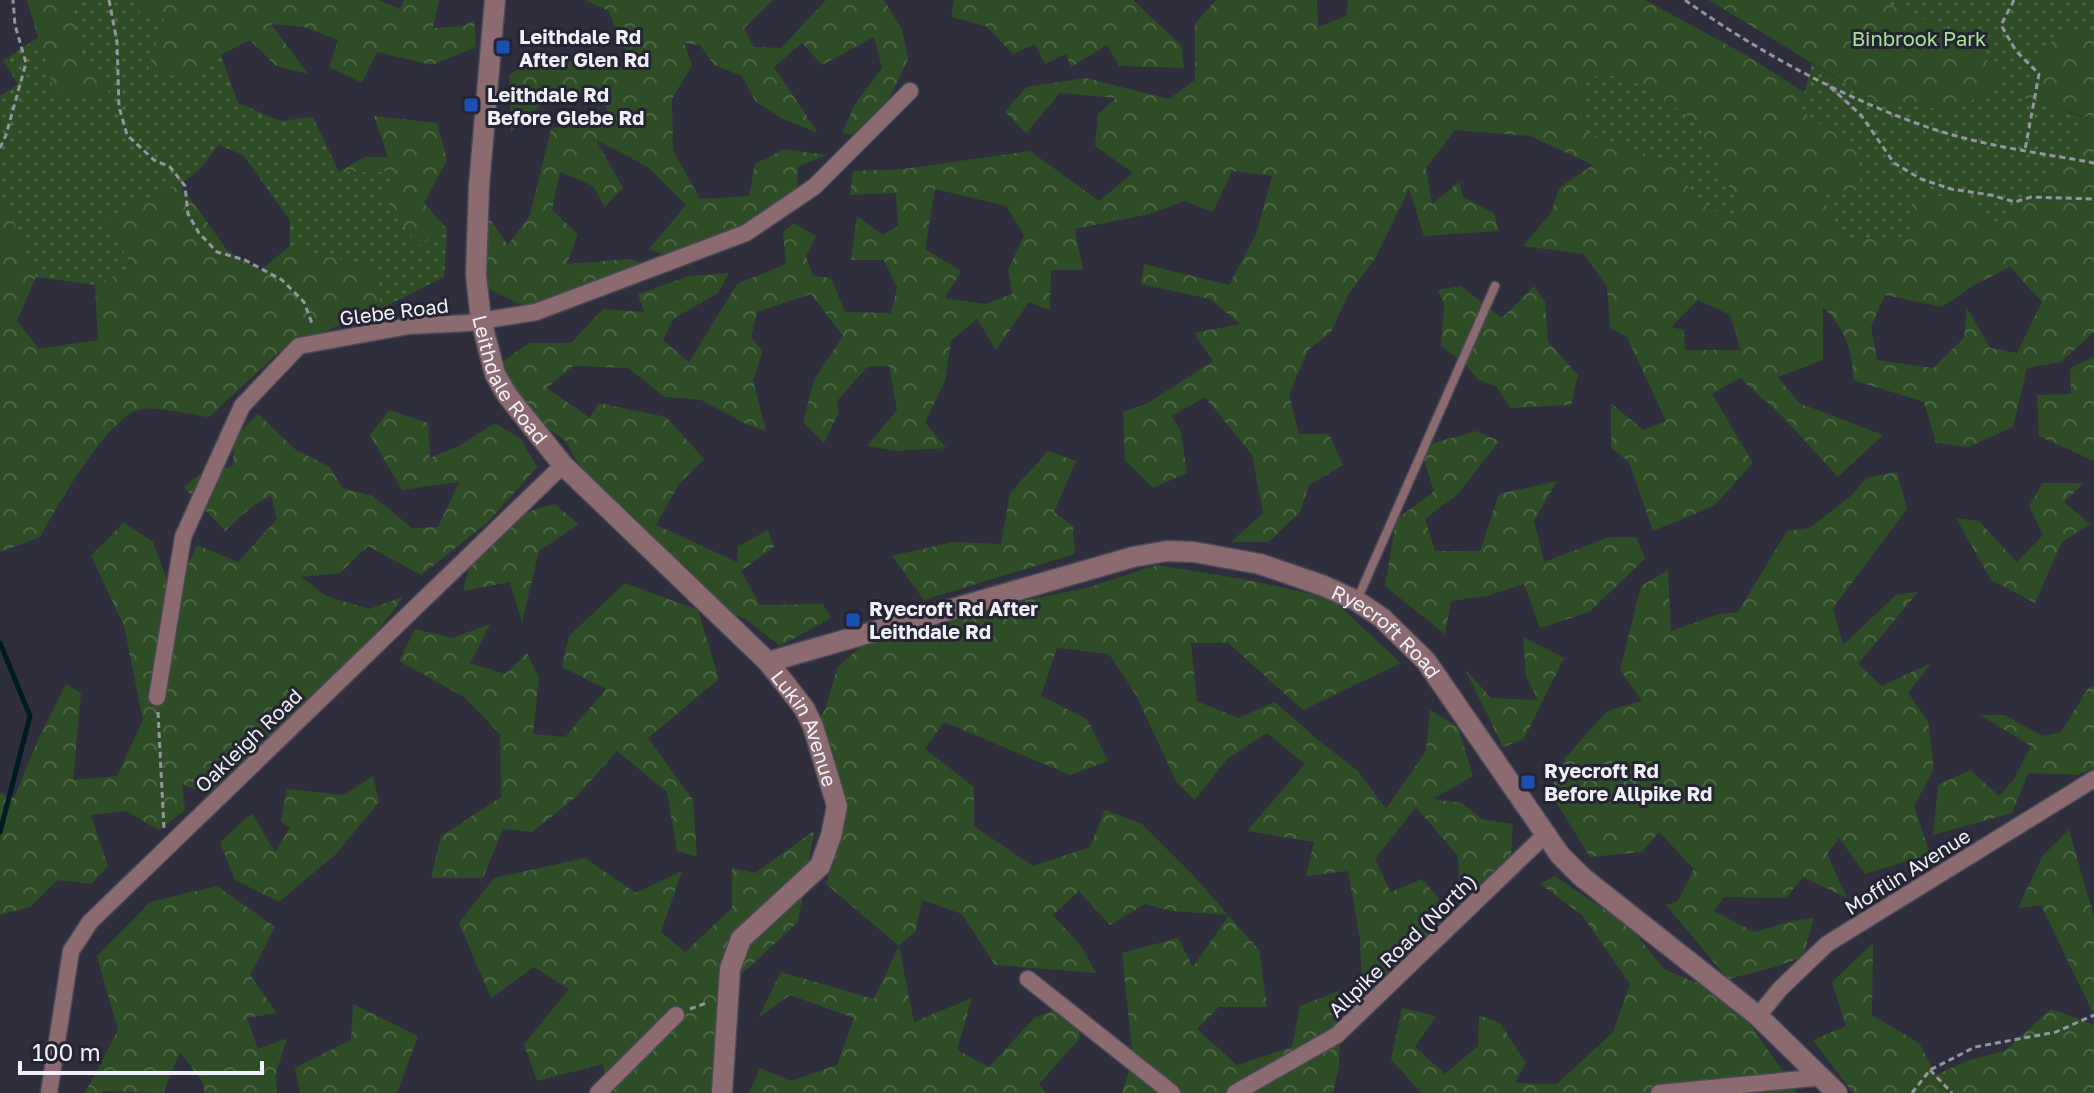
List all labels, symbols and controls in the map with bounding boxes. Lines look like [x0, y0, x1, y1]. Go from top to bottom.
place label: Leithdale Rd After Glen Rd [519, 24, 649, 71]
park label: Binbrook Park [1852, 26, 1986, 50]
marker: Leithdale Rd After Glen Rd [494, 38, 512, 56]
place label: Leithdale Rd Before Glebe Rd [487, 82, 644, 129]
marker: Leithdale Rd Before Glebe Rd [462, 96, 480, 114]
street label: Glebe Road [338, 292, 450, 330]
street label: Leithdale Road [468, 312, 553, 449]
street label: Ryecroft Road [1328, 579, 1446, 682]
place label: Ryecroft Rd After Leithdale Rd [869, 596, 1038, 643]
marker: Ryecroft Rd After Leithdale Rd [844, 611, 862, 629]
street label: Lukin Avenue [767, 665, 842, 789]
street label: Oakleigh Road [190, 683, 306, 797]
place label: Ryecroft Rd Before Allpike Rd [1544, 758, 1712, 805]
marker: Ryecroft Rd Before Allpike Rd [1519, 773, 1537, 791]
street label: Mofflin Avenue [1840, 823, 1974, 919]
street label: Allpike Road (North) [1323, 868, 1481, 1022]
scale bar [20, 1025, 262, 1075]
text: 100 m [32, 1037, 101, 1066]

